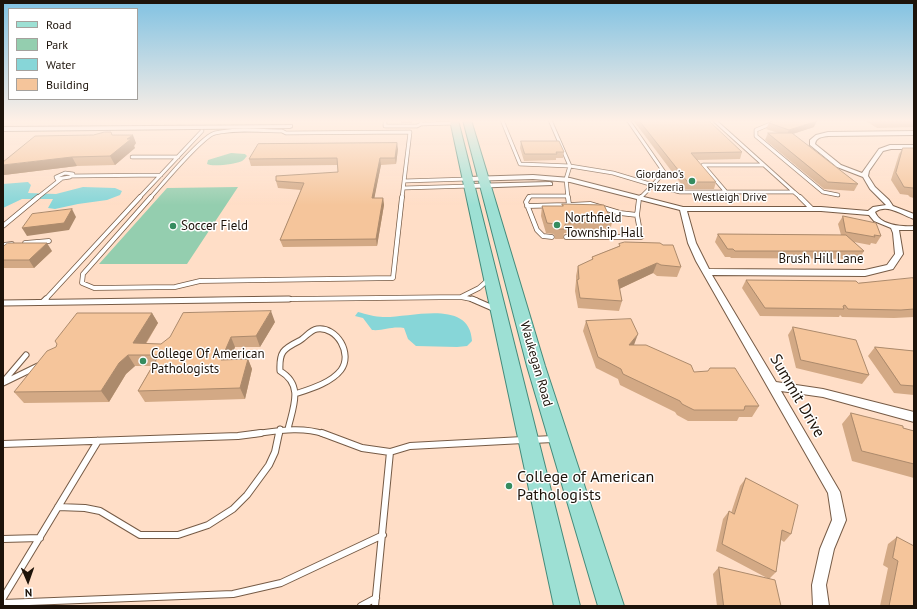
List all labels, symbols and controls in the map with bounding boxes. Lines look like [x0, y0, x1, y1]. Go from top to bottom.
legend [8, 8, 138, 100]
text: Road [46, 17, 71, 32]
text: Park [46, 37, 68, 52]
text: Water [46, 57, 76, 72]
text: Building [46, 77, 89, 92]
place label: Giordano's Pizzeria [636, 168, 684, 194]
marker: Giordano's Pizzeria [687, 176, 697, 186]
street label: Westleigh Drive [693, 191, 767, 205]
place label: Northfield Township Hall [565, 210, 643, 241]
place label: Soccer Field [181, 218, 248, 234]
marker: Northfield Township Hall [552, 220, 562, 230]
marker: Soccer Field [168, 221, 178, 231]
street label: Brush Hill Lane [779, 251, 863, 267]
street label: Waukegan Road [516, 320, 556, 408]
place label: College Of American Pathologists [151, 346, 265, 377]
street label: Summit Drive [765, 351, 829, 441]
marker: College Of American Pathologists [138, 356, 148, 366]
place label: College of American Pathologists [517, 467, 654, 505]
marker: College of American Pathologists [504, 481, 514, 491]
north arrow [8, 561, 48, 601]
text: N [25, 586, 32, 600]

